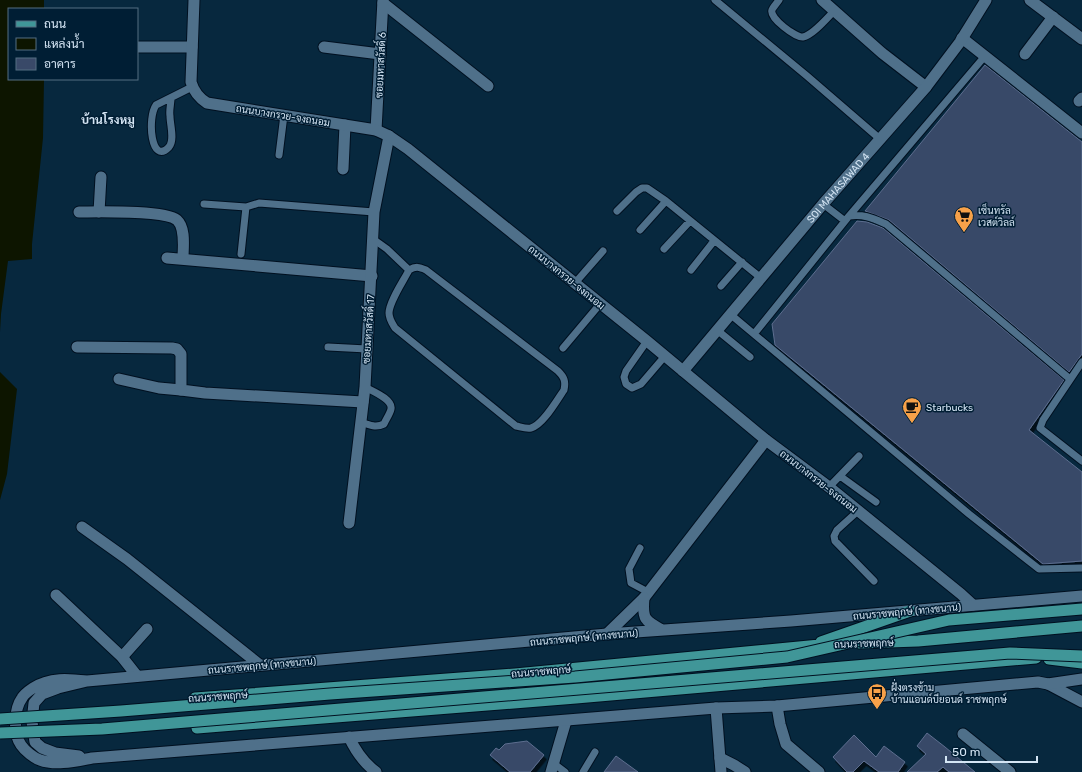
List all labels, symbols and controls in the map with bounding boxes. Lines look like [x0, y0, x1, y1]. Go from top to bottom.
legend [8, 8, 138, 80]
text: ถนน [44, 17, 67, 31]
street label: ซอยมหาสวัสดิ์ 6 [370, 31, 389, 98]
text: แหล่งน้ำ [44, 33, 84, 51]
text: อาคาร [44, 57, 76, 71]
street label: ถนนบางกรวย-จงถนอม [235, 103, 331, 129]
district label: บ้านโรงหมู [81, 112, 135, 128]
street label: SOI MAHASAWAD 4 [805, 151, 872, 226]
place label: เซ็นทรัล เวสต์วิลล์ [978, 203, 1015, 229]
supermarket icon: เซ็นทรัล เวสต์วิลล์ [953, 205, 975, 233]
street label: ถนนบางกรวย-จงถนอม [526, 243, 607, 312]
street label: ซอยมหาสวัสดิ์ 17 [357, 294, 377, 364]
cafe icon: Starbucks [901, 396, 923, 424]
place label: Starbucks [926, 402, 973, 414]
street label: ถนนบางกรวย-จงถนอม [777, 448, 859, 516]
street label: ถนนราชพฤกษ์ (ทางขนาน) [852, 599, 962, 623]
street label: ถนนราชพฤกษ์ (ทางขนาน) [529, 625, 639, 649]
street label: ถนนราชพฤกษ์ [834, 635, 894, 651]
street label: ถนนราชพฤกษ์ (ทางขนาน) [207, 653, 317, 677]
street label: ถนนราชพฤกษ์ [511, 661, 572, 681]
place label: ฝั่งตรงข้าม บ้านแอนด์บียอนด์ ราชพฤกษ์ [891, 679, 1007, 706]
bus stop icon: ฝั่งตรงข้าม บ้านแอนด์บียอนด์ ราชพฤกษ์ [866, 682, 888, 710]
street label: ถนนราชพฤกษ์ [188, 687, 249, 705]
scale bar [946, 738, 1037, 764]
text: 50 m [952, 745, 980, 759]

